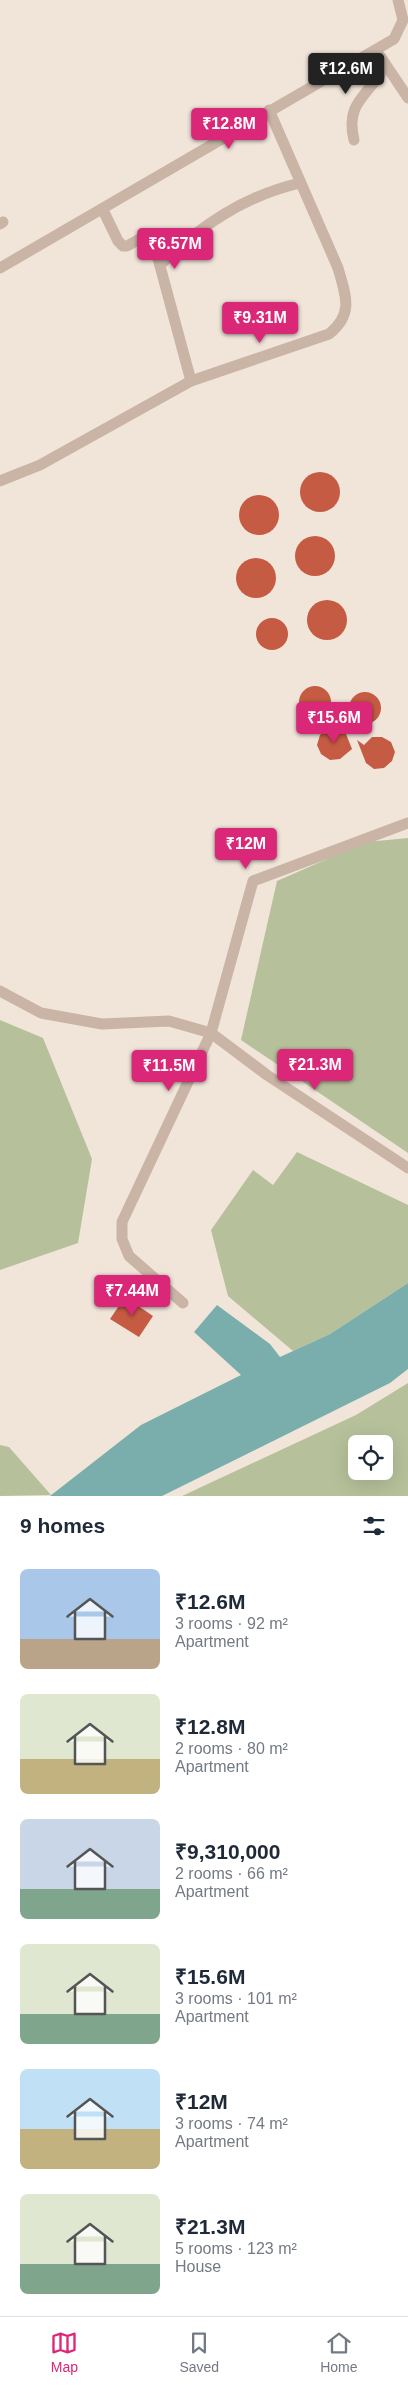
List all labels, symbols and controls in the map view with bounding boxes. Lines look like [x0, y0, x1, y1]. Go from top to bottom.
pin: ₹12.6M [305, 52, 387, 95]
text: ₹12.6M [319, 60, 373, 77]
pin: ₹12.8M [188, 108, 270, 150]
text: ₹12.8M [202, 115, 256, 132]
pin: ₹6.57M [134, 228, 216, 270]
text: ₹6.57M [148, 235, 202, 252]
pin: ₹9.31M [219, 302, 301, 344]
text: ₹9.31M [233, 309, 287, 326]
pin: ₹15.6M [293, 702, 375, 744]
text: ₹15.6M [307, 709, 361, 726]
pin: ₹12M [216, 828, 276, 870]
text: ₹12M [226, 835, 266, 852]
pin: ₹21.3M [274, 1048, 356, 1091]
pin: ₹11.5M [128, 1050, 210, 1092]
text: ₹21.3M [288, 1056, 342, 1073]
text: ₹11.5M [143, 1057, 195, 1074]
pin: ₹7.44M [91, 1274, 173, 1317]
text: ₹7.44M [105, 1282, 159, 1299]
map controls [348, 1435, 393, 1480]
button: locate [348, 1435, 393, 1480]
icon: filters [360, 1512, 388, 1540]
text: 9 homes [20, 1514, 105, 1537]
icon: home [60, 1589, 120, 1649]
text: ₹12.6M [175, 1590, 245, 1613]
text: 3 rooms · 92 m² [175, 1615, 288, 1632]
text: Apartment [175, 1633, 249, 1650]
icon: home [60, 1714, 120, 1774]
text: ₹12.8M [175, 1715, 245, 1738]
text: 2 rooms · 80 m² [175, 1740, 288, 1757]
text: Apartment [175, 1758, 249, 1775]
icon: home [60, 1839, 120, 1899]
text: ₹9,310,000 [175, 1840, 280, 1863]
text: 2 rooms · 66 m² [175, 1865, 288, 1882]
text: Apartment [175, 1883, 249, 1900]
icon: home [60, 1964, 120, 2024]
text: ₹15.6M [175, 1965, 245, 1988]
text: 3 rooms · 101 m² [175, 1990, 297, 2007]
text: Apartment [175, 2008, 249, 2025]
icon: home [60, 2089, 120, 2149]
text: ₹12M [175, 2090, 228, 2113]
text: 3 rooms · 74 m² [175, 2115, 288, 2132]
text: Apartment [175, 2133, 249, 2150]
icon: home [60, 2214, 120, 2274]
text: ₹21.3M [175, 2215, 245, 2238]
text: 5 rooms · 123 m² [175, 2240, 297, 2257]
text: House [175, 2258, 221, 2275]
tab: Map [50, 2329, 78, 2375]
tab: Saved [179, 2329, 219, 2375]
tab: Home [320, 2329, 357, 2375]

